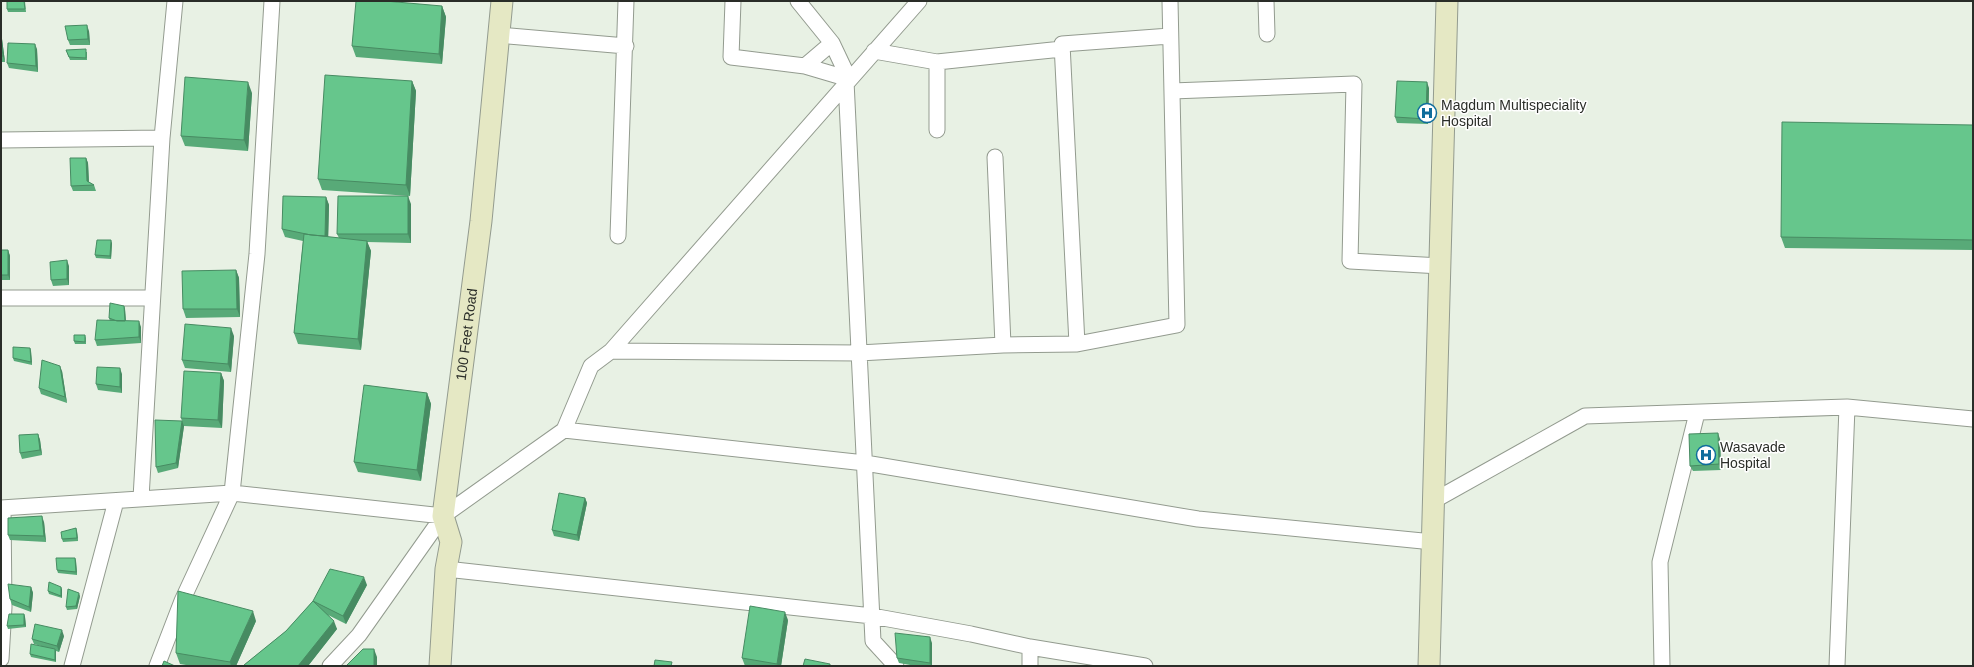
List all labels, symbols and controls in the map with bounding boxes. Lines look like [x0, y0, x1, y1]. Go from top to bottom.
place label: Magdum Multispeciality Hospital [1441, 97, 1587, 129]
hospital icon: Magdum Multispeciality Hospital [1416, 102, 1438, 124]
street label: 100 Feet Road [453, 287, 480, 381]
place label: Wasavade Hospital [1720, 439, 1786, 471]
hospital icon: Wasavade Hospital [1695, 444, 1717, 466]

